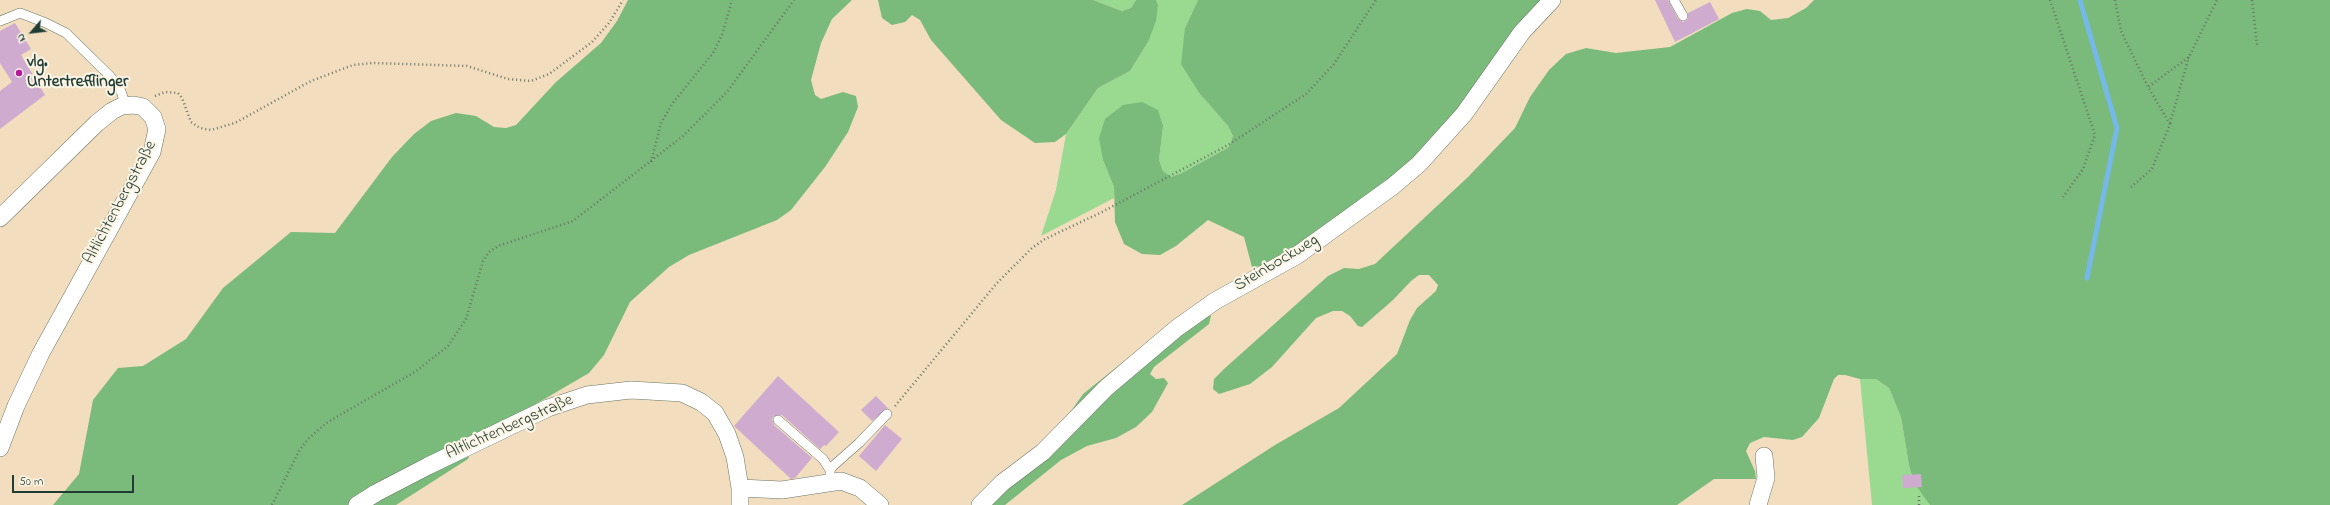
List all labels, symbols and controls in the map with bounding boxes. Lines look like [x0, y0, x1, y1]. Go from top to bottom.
north arrow [12, 12, 52, 52]
text: N [13, 31, 30, 45]
place label: vlg. Untertrefflinger [27, 53, 128, 93]
marker: vlg. Untertrefflinger [14, 68, 24, 78]
street label: Altlichtenbergstraße [80, 138, 162, 268]
street label: Steinbockweg [1231, 231, 1323, 297]
street label: Altlichtenbergstraße [443, 391, 577, 465]
scale bar [14, 467, 136, 493]
text: 50 m [19, 473, 43, 491]

